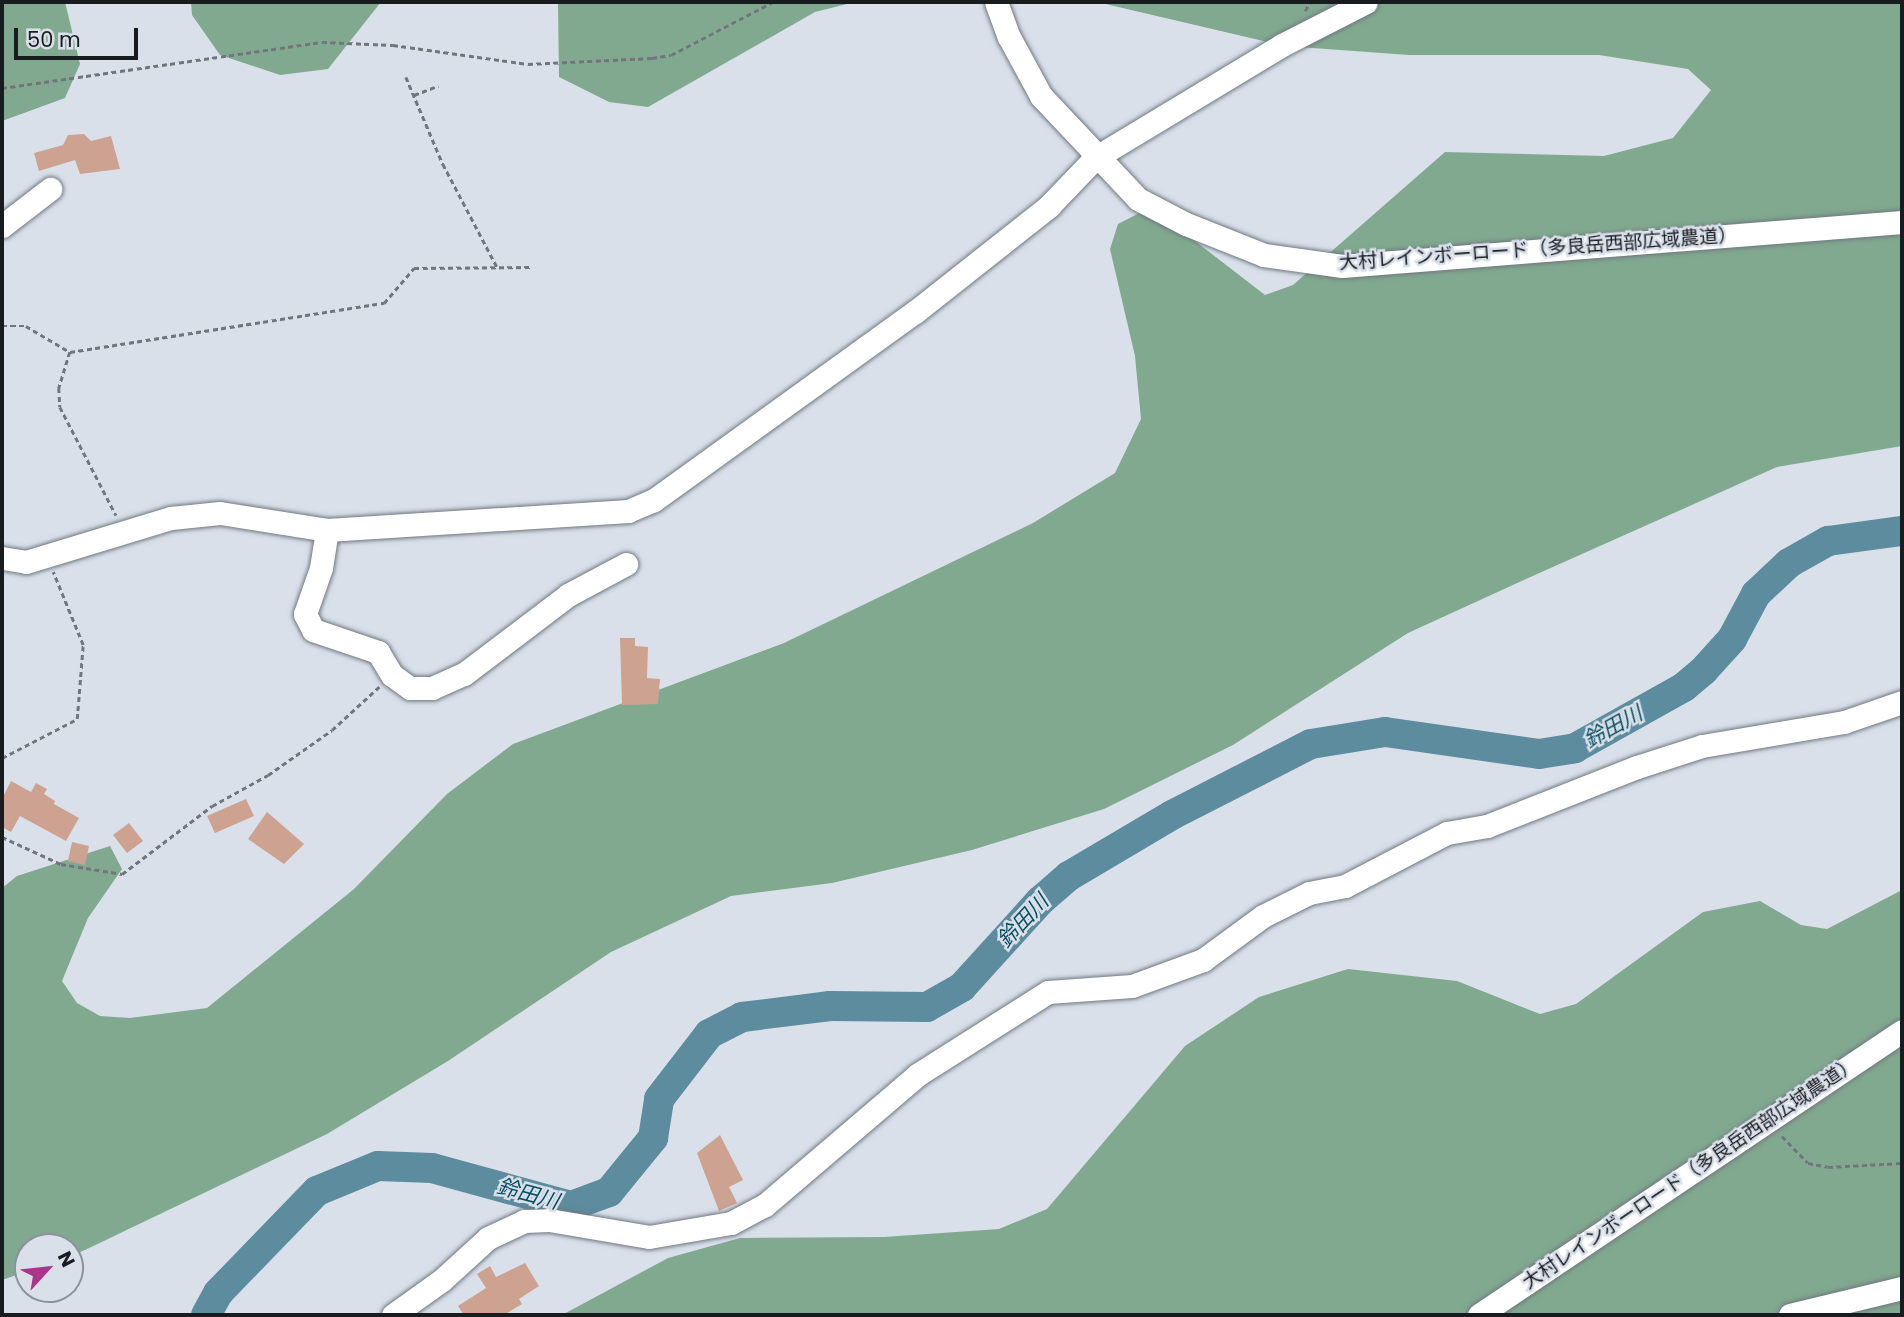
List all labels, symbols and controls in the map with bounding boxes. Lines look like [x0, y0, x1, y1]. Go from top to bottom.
scale bar [18, 14, 142, 58]
text: 50 m [27, 25, 81, 54]
street label: 大村レインボーロード（多良岳西部広域農道） [1338, 224, 1738, 274]
water label: 鈴田川 [1579, 701, 1647, 753]
water label: 鈴田川 [992, 889, 1054, 953]
street label: 大村レインボーロード（多良岳西部広域農道） [1518, 1052, 1862, 1294]
water label: 鈴田川 [494, 1174, 562, 1214]
north arrow [14, 1233, 84, 1303]
text: N [51, 1247, 82, 1272]

